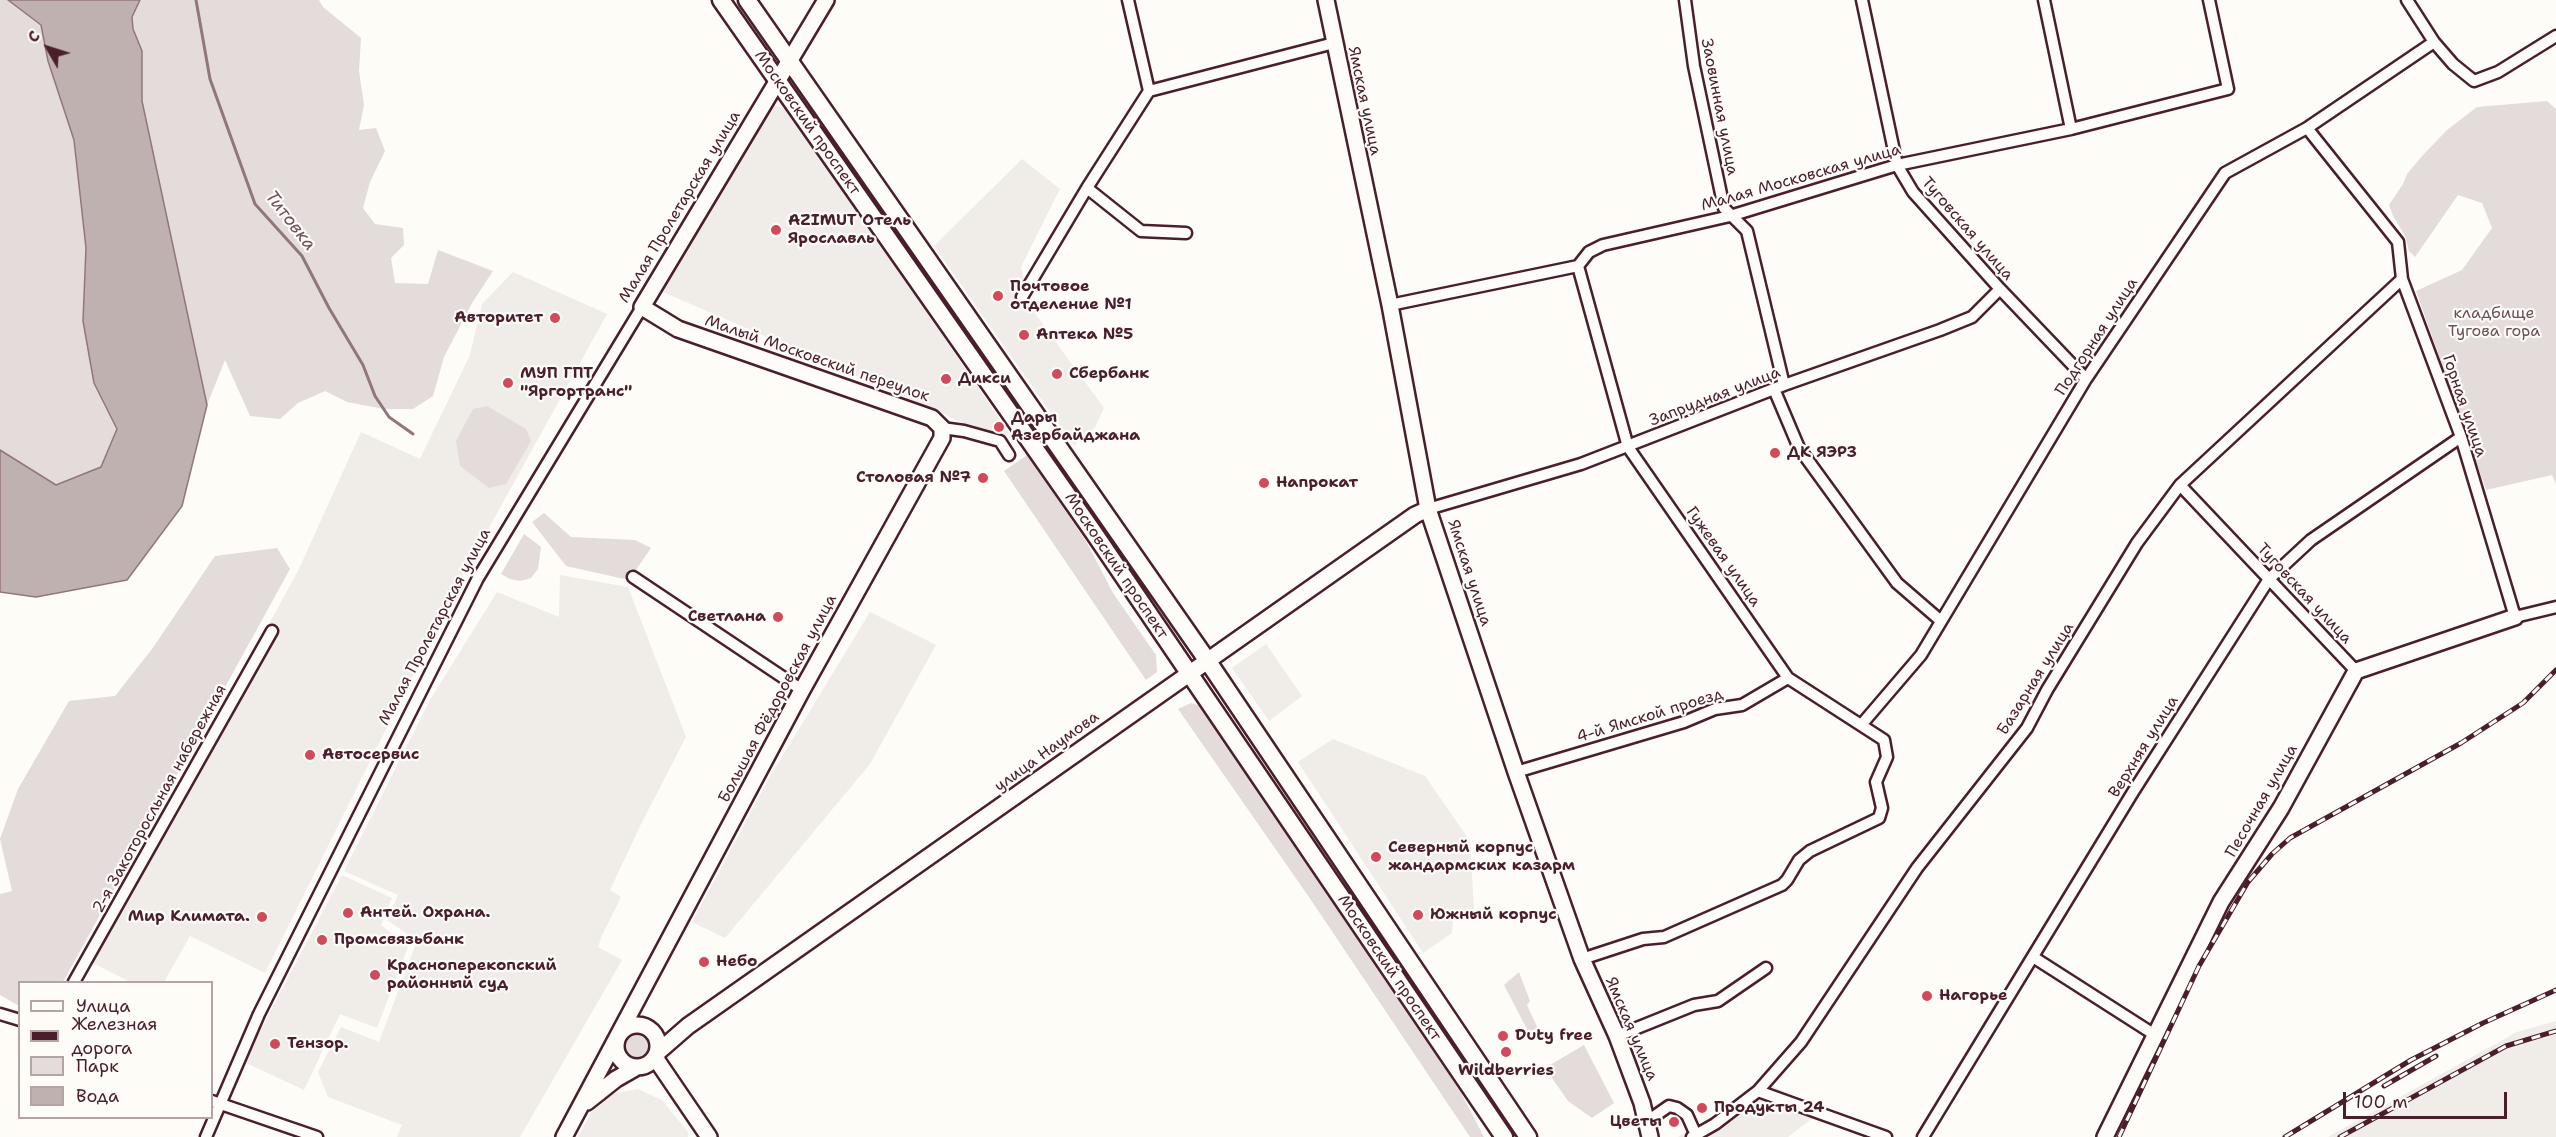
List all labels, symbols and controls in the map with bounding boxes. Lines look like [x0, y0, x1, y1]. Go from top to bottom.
north arrow [18, 18, 78, 78]
text: С [22, 26, 45, 47]
street label: Заовинная улица [1696, 37, 1742, 177]
street label: Ямская улица [1343, 45, 1385, 157]
street label: Московский проспект [750, 47, 864, 199]
street label: Малая Пролетарская улица [615, 108, 745, 306]
street label: Малая Московская улица [1699, 140, 1903, 216]
street label: Туговская улица [1917, 173, 2017, 285]
water label: Титовка [260, 187, 320, 255]
place label: AZIMUT Отель Ярославль [788, 211, 911, 249]
marker: AZIMUT Отель Ярославль [769, 223, 783, 237]
street label: Подгорная улица [2052, 274, 2142, 400]
place label: Почтовое отделение №1 [1010, 277, 1132, 315]
marker: Почтовое отделение №1 [991, 289, 1005, 303]
park label: кладбище Тугова гора [2448, 304, 2540, 342]
place label: Авторитет [454, 308, 543, 328]
marker: Авторитет [548, 311, 562, 325]
street label: Малый Московский переулок [702, 312, 932, 406]
place label: Аптека №5 [1036, 325, 1133, 345]
marker: Аптека №5 [1017, 328, 1031, 342]
street label: Горная улица [2438, 352, 2490, 460]
street label: Запрудная улица [1647, 363, 1783, 431]
place label: МУП ГПТ "Яргортранс" [520, 364, 632, 402]
place label: Сбербанк [1069, 364, 1149, 384]
marker: Сбербанк [1050, 367, 1064, 381]
place label: Дикси [958, 369, 1011, 389]
marker: Дикси [939, 372, 953, 386]
marker: МУП ГПТ "Яргортранс" [501, 376, 515, 390]
place label: Дары Азербайджана [1011, 408, 1140, 446]
marker: Дары Азербайджана [992, 420, 1006, 434]
place label: ДК ЯЭРЗ [1787, 443, 1857, 463]
marker: ДК ЯЭРЗ [1768, 446, 1782, 460]
place label: Столовая №7 [856, 468, 971, 488]
marker: Столовая №7 [976, 471, 990, 485]
place label: Напрокат [1276, 473, 1358, 493]
marker: Напрокат [1257, 476, 1271, 490]
street label: Московский проспект [1060, 489, 1172, 643]
street label: Гужевая улица [1681, 503, 1765, 611]
street label: Ямская улица [1443, 517, 1495, 629]
street label: Малая Пролетарская улица [375, 525, 495, 729]
street label: Туговская улица [2252, 540, 2356, 648]
street label: Большая Фёдоровская улица [715, 592, 841, 806]
place label: Светлана [688, 607, 766, 627]
marker: Светлана [771, 610, 785, 624]
street label: Базарная улица [1994, 619, 2078, 739]
street label: 2-я Закоторосльная набережная [89, 681, 231, 917]
street label: 4-й Ямской проезд [1574, 685, 1726, 747]
street label: Верхняя улица [2105, 693, 2183, 801]
street label: улица Наумова [991, 708, 1103, 796]
street label: Песочная улица [2222, 741, 2302, 861]
place label: Автосервис [322, 745, 419, 765]
marker: Автосервис [303, 748, 317, 762]
place label: Северный корпус жандармских казарм [1388, 838, 1575, 876]
marker: Северный корпус жандармских казарм [1369, 850, 1383, 864]
street label: Московский проспект [1333, 891, 1445, 1045]
place label: Антей. Охрана. [360, 903, 490, 923]
place label: Южный корпус [1430, 905, 1557, 925]
marker: Антей. Охрана. [341, 906, 355, 920]
place label: Мир Климата. [128, 907, 250, 927]
marker: Южный корпус [1411, 908, 1425, 922]
marker: Мир Климата. [255, 910, 269, 924]
place label: Промсвязьбанк [334, 930, 464, 950]
marker: Промсвязьбанк [315, 933, 329, 947]
place label: Небо [716, 952, 757, 972]
marker: Небо [697, 955, 711, 969]
place label: Красноперекопский районный суд [387, 956, 557, 994]
marker: Красноперекопский районный суд [368, 968, 382, 982]
street label: Ямская улица [1601, 974, 1661, 1084]
legend [18, 981, 213, 1119]
place label: Нагорье [1939, 986, 2008, 1006]
marker: Нагорье [1920, 989, 1934, 1003]
text: Улица [76, 994, 130, 1018]
text: Железная дорога [71, 1012, 157, 1060]
place label: Duty free [1515, 1026, 1593, 1046]
marker: Duty free [1496, 1029, 1510, 1043]
place label: Тензор. [287, 1034, 349, 1054]
marker: Тензор. [268, 1037, 282, 1051]
marker: Wildberries [1499, 1045, 1513, 1059]
text: Парк [76, 1054, 119, 1078]
place label: Wildberries [1458, 1061, 1554, 1081]
scale bar [2346, 1080, 2510, 1118]
text: Вода [76, 1084, 119, 1108]
text: 100 m [2354, 1090, 2408, 1114]
place label: Продукты 24 [1714, 1098, 1824, 1118]
marker: Продукты 24 [1695, 1101, 1709, 1115]
place label: Цветы [1610, 1112, 1662, 1132]
marker: Цветы [1667, 1115, 1681, 1129]

